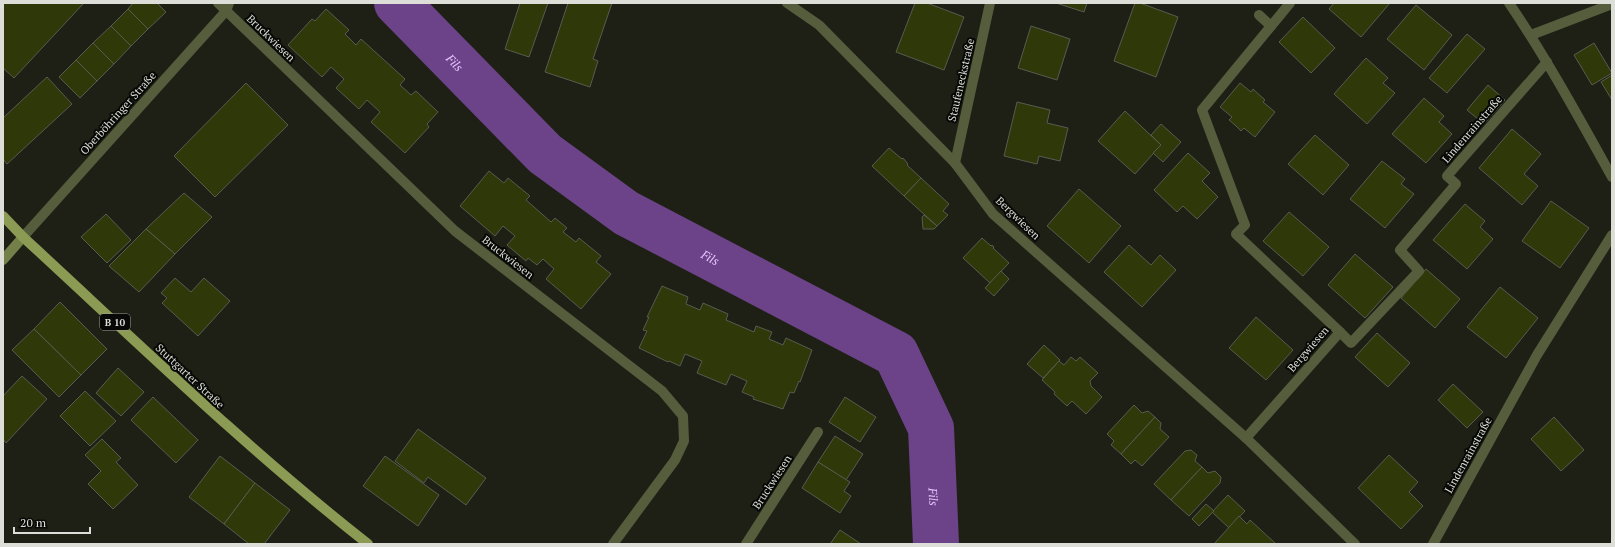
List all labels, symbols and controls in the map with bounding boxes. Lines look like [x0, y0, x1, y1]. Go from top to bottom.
street label: Bruckwiesen [244, 12, 298, 65]
street label: Staufeneckstraße [945, 37, 977, 123]
water label: Fils [443, 50, 467, 74]
street label: Oberböhringer Straße [77, 68, 159, 157]
street label: Lindenrainstraße [1439, 92, 1505, 166]
street label: Bergwiesen [993, 194, 1043, 243]
street label: Bruckwiesen [479, 232, 537, 282]
water label: Fils [698, 246, 722, 268]
road number: B 10 [100, 314, 130, 330]
street label: Bergwiesen [1284, 323, 1332, 375]
street label: Stuttgarter Straße [153, 341, 228, 412]
street label: Lindenrainstraße [1441, 414, 1495, 496]
street label: Bruckwiesen [749, 452, 795, 512]
water label: Fils [926, 486, 942, 506]
scale bar [14, 509, 90, 535]
text: 20 m [20, 515, 47, 530]

